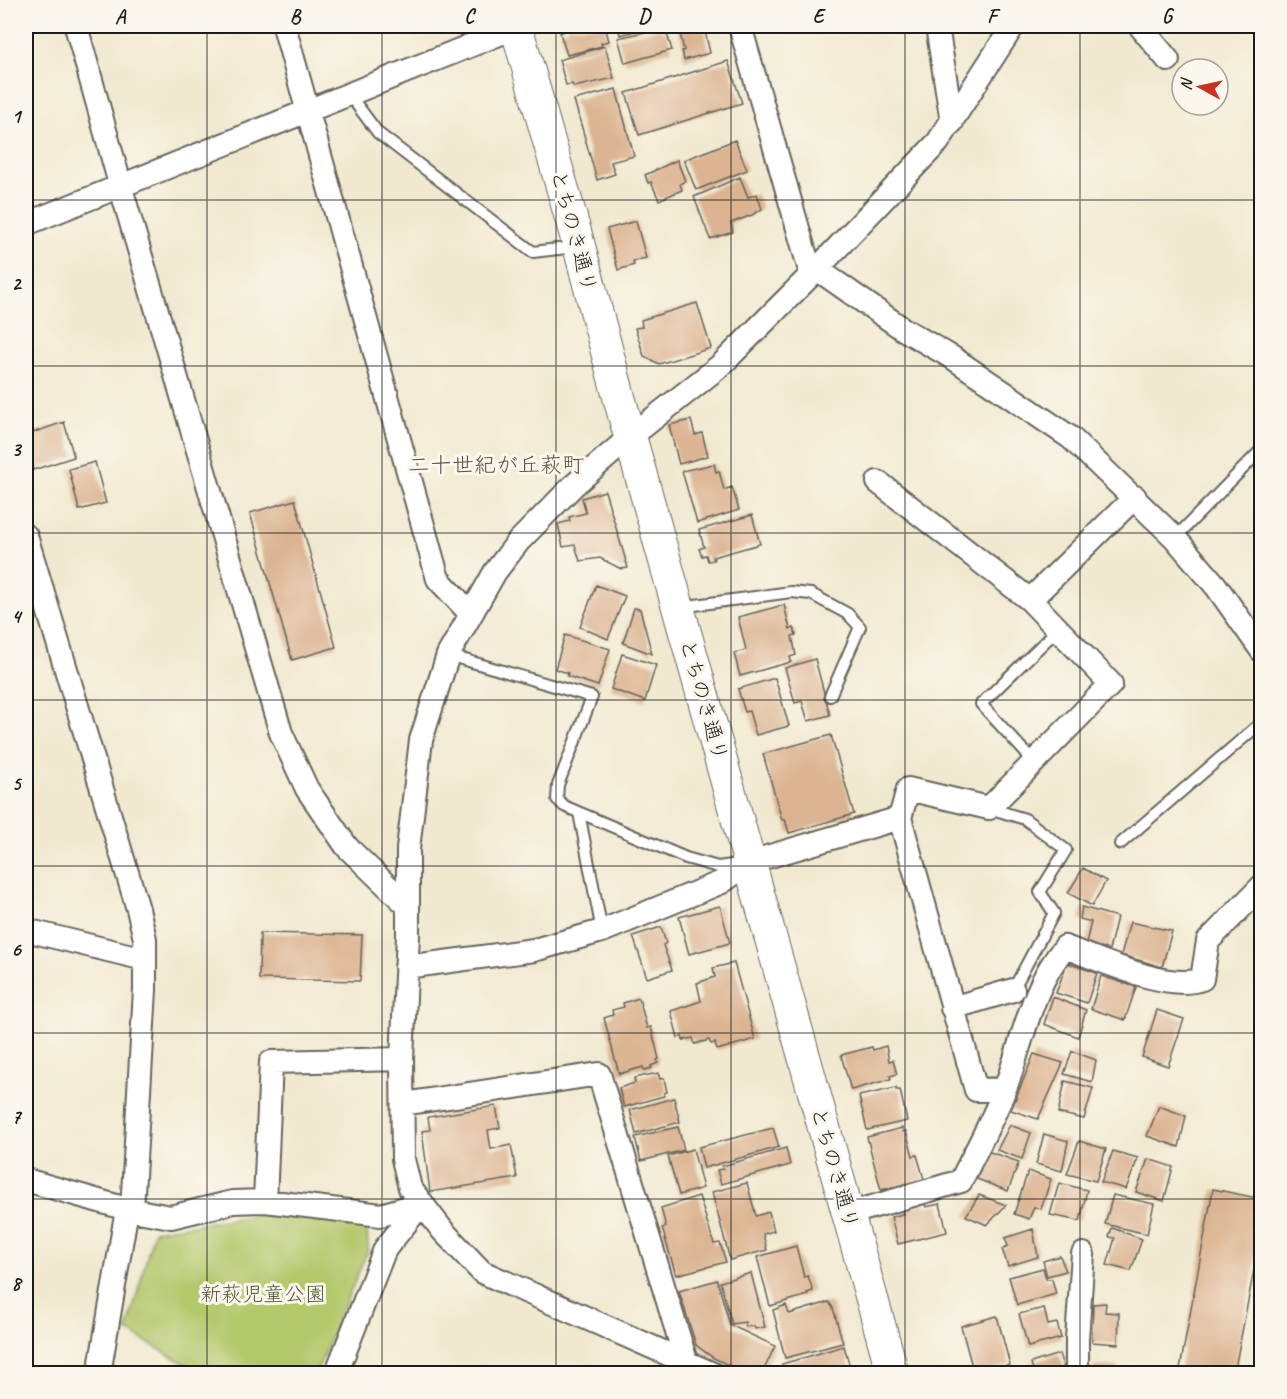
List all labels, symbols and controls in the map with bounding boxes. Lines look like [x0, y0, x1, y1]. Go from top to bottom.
text: A [115, 4, 127, 29]
text: B [290, 4, 302, 29]
text: C [464, 4, 476, 29]
text: D [638, 4, 652, 29]
text: E [813, 4, 827, 29]
text: F [987, 4, 1001, 29]
text: G [1162, 4, 1175, 29]
north arrow [1170, 57, 1230, 117]
text: N [1176, 76, 1197, 91]
text: 1 [12, 104, 23, 129]
street label: とちのき通り [545, 167, 603, 295]
text: 2 [12, 271, 23, 296]
text: 3 [12, 437, 23, 462]
district label: 二十世紀が丘萩町 [408, 451, 584, 479]
text: 4 [12, 604, 24, 629]
street label: とちのき通り [674, 636, 734, 764]
text: 5 [12, 771, 23, 796]
text: 6 [11, 937, 22, 962]
text: 7 [12, 1104, 23, 1129]
street label: とちのき通り [805, 1104, 865, 1232]
text: 8 [12, 1271, 24, 1296]
park label: 新萩児童公園 [200, 1281, 326, 1307]

